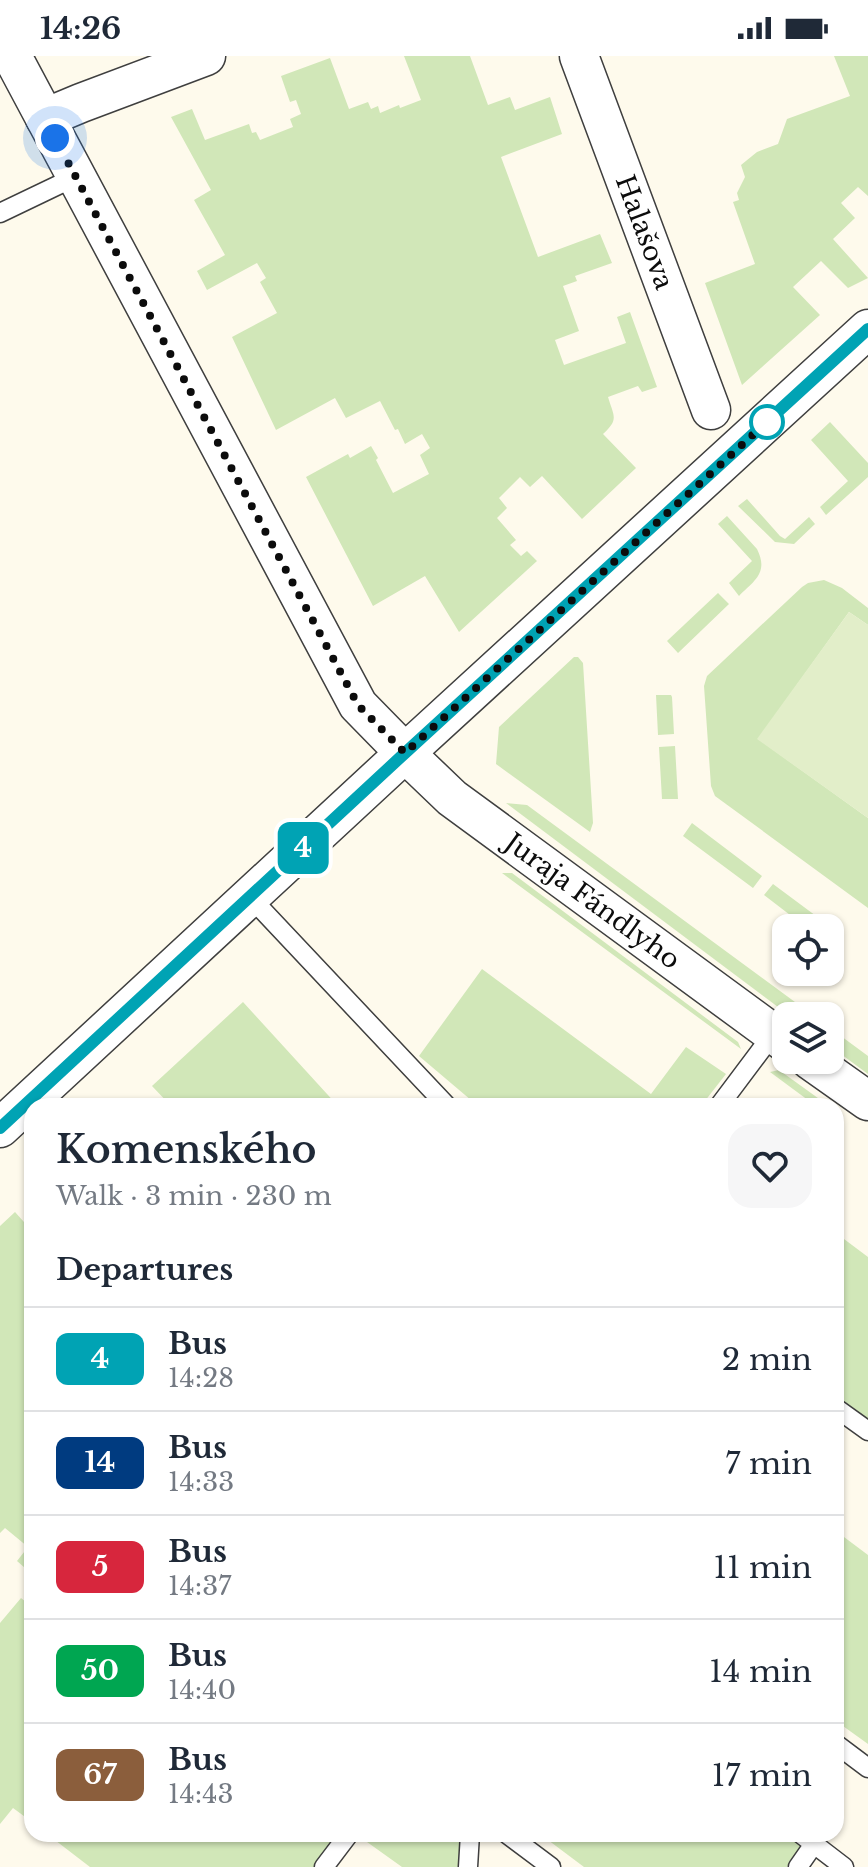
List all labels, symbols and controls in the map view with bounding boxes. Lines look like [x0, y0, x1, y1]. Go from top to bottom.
text: 14:26 [40, 10, 121, 47]
your location [35, 118, 75, 158]
street label: Halašova [609, 171, 681, 294]
unlabelled marker [750, 405, 784, 439]
line badge: 4 [277, 822, 329, 874]
street label: Juraja Fándlyho [496, 824, 686, 976]
text: 4 [294, 830, 312, 865]
map controls [772, 914, 844, 1074]
button: locate [772, 914, 844, 986]
button: layers [772, 1002, 844, 1074]
button: heart [728, 1124, 812, 1208]
text: Komenského [56, 1126, 317, 1173]
text: Walk · 3 min · 230 m [56, 1180, 332, 1212]
text: Departures [56, 1251, 233, 1288]
text: Bus [168, 1325, 227, 1362]
text: 4 [91, 1341, 109, 1376]
text: 2 min [722, 1341, 812, 1378]
text: 14:28 [168, 1362, 234, 1394]
text: Bus [168, 1429, 227, 1466]
text: 14 [85, 1445, 115, 1480]
text: 7 min [725, 1445, 812, 1482]
text: 14:33 [168, 1466, 234, 1498]
text: Bus [168, 1533, 227, 1570]
text: 5 [92, 1549, 108, 1584]
text: 11 min [714, 1549, 812, 1586]
text: 14:37 [168, 1570, 231, 1602]
text: Bus [168, 1637, 227, 1674]
text: 50 [81, 1653, 119, 1688]
text: 14 min [709, 1653, 812, 1690]
text: 14:40 [168, 1674, 236, 1706]
text: Bus [168, 1741, 227, 1778]
text: 67 [83, 1757, 117, 1792]
text: 17 min [712, 1757, 812, 1794]
text: 14:43 [168, 1778, 233, 1810]

